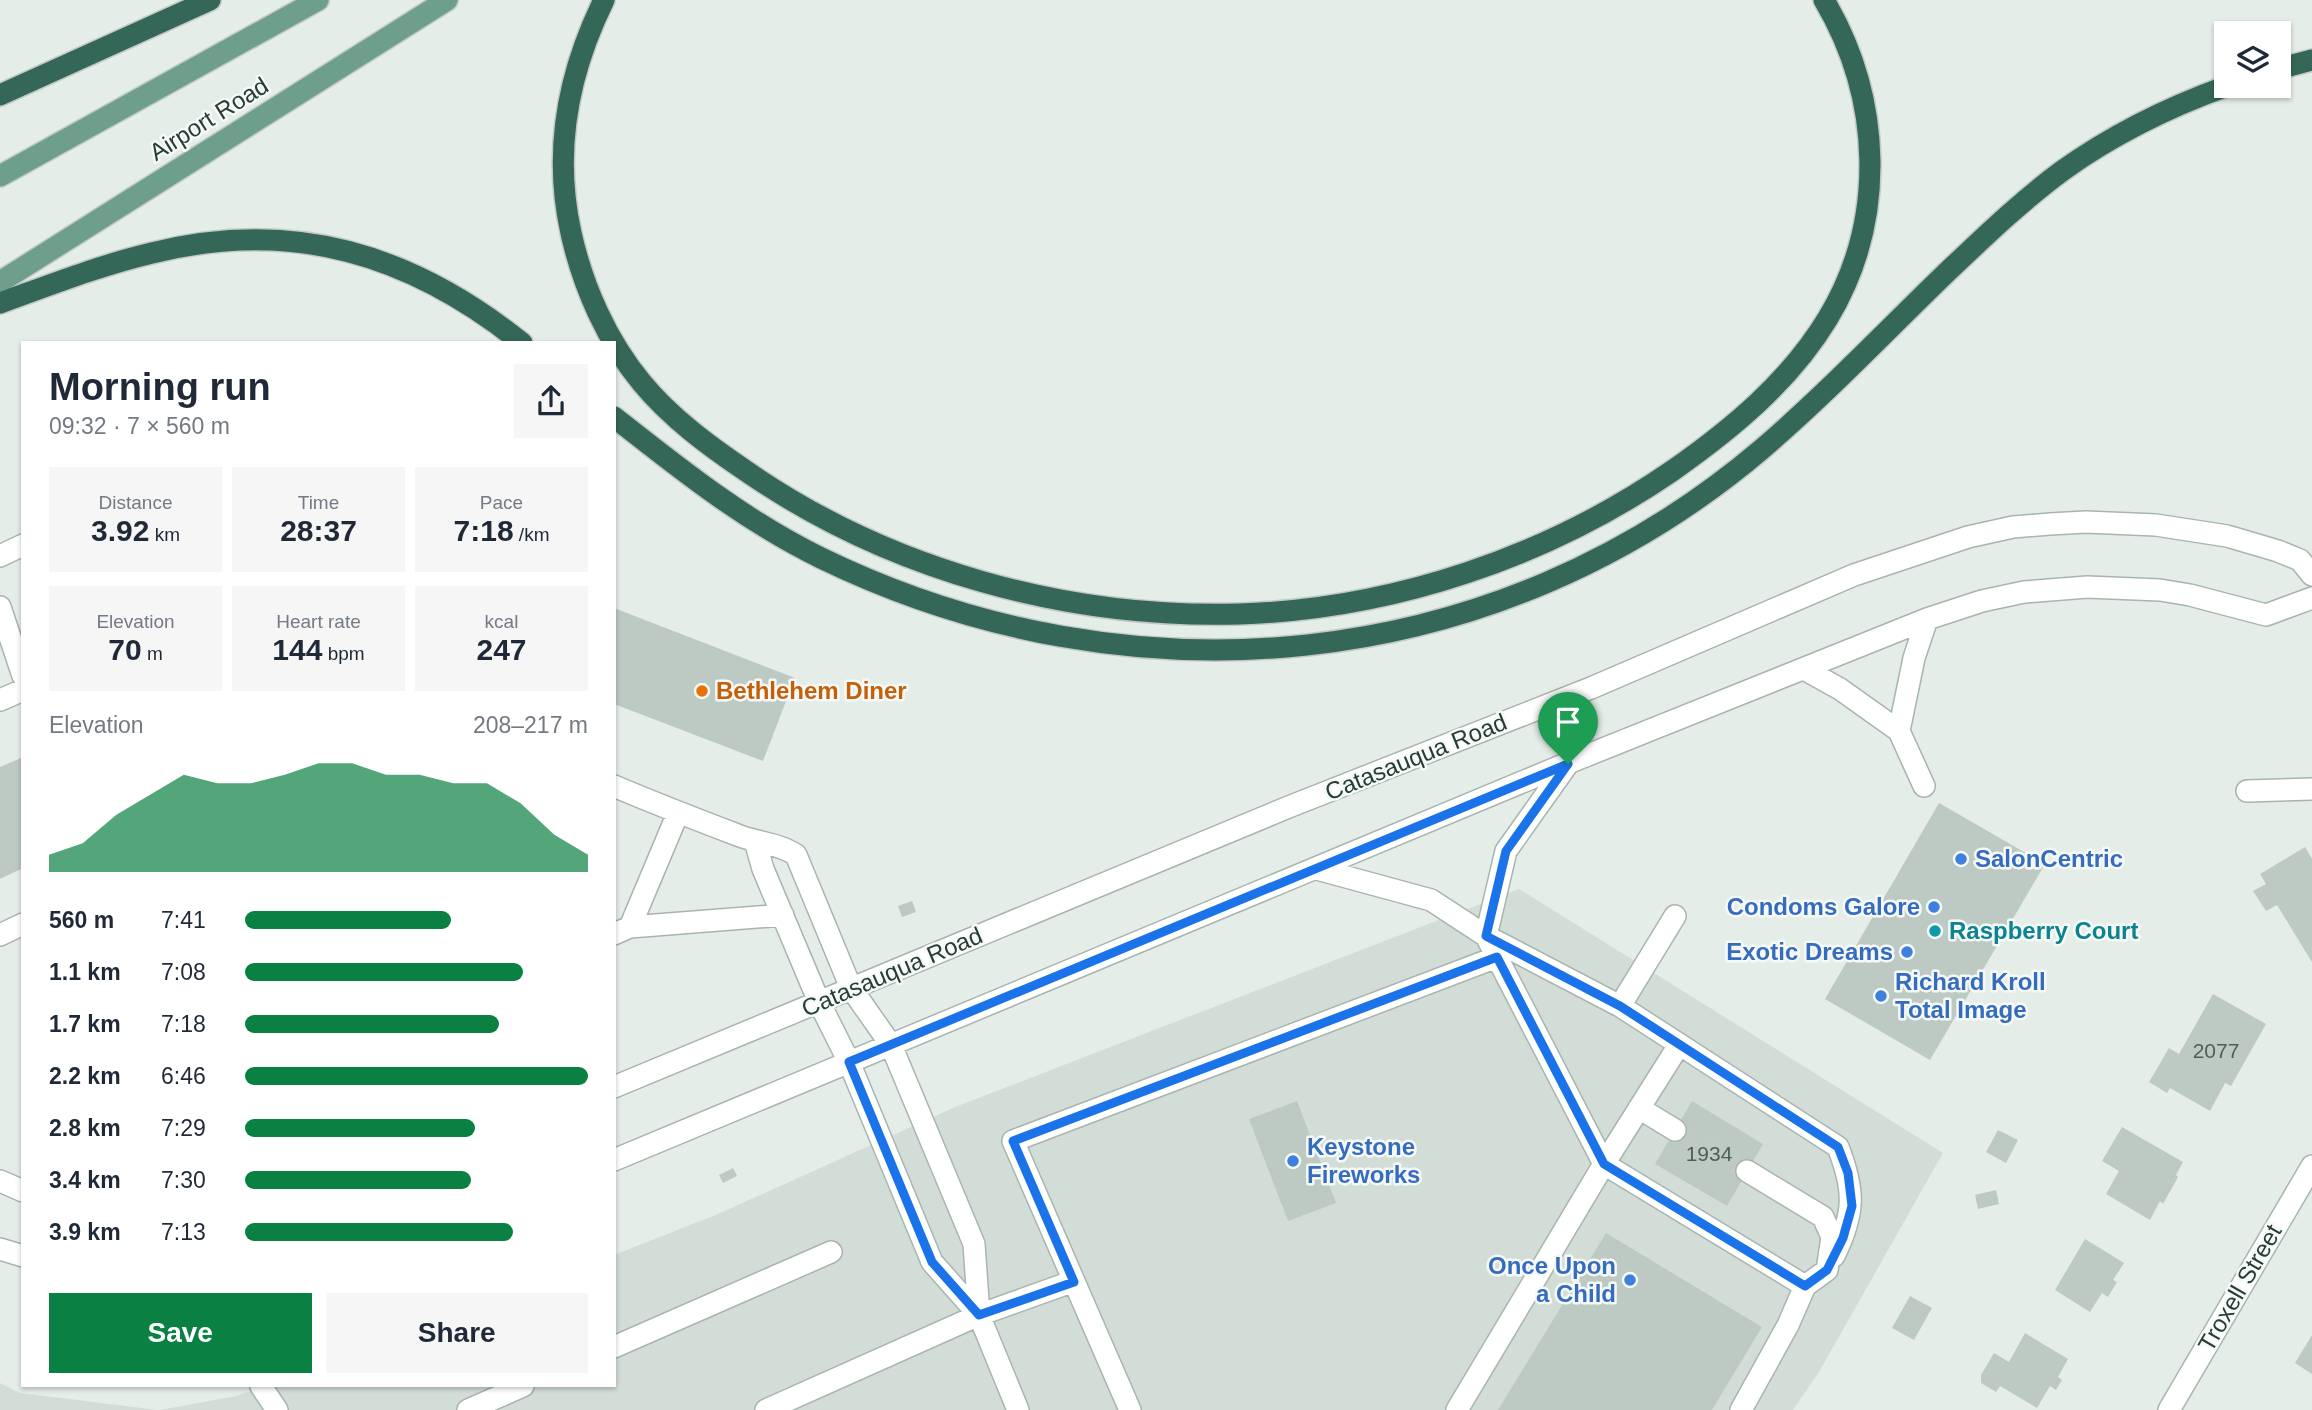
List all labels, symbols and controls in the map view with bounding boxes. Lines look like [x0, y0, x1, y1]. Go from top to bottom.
map controls [2214, 21, 2291, 98]
button: layers [2214, 21, 2291, 98]
street label: Airport Road [144, 71, 273, 166]
button: share [514, 364, 588, 438]
text: Morning run [49, 366, 271, 408]
text: 09:32 · 7 × 560 m [49, 413, 230, 439]
text: Distance [99, 492, 172, 513]
text: Time [298, 492, 339, 513]
text: Pace [480, 492, 523, 513]
text: 3.92 [91, 514, 149, 547]
text: 28:37 [280, 514, 357, 547]
text: 7:18 [454, 514, 514, 547]
text: km [149, 524, 180, 545]
text: /km [514, 524, 549, 545]
text: Elevation [96, 611, 175, 632]
text: Heart rate [276, 611, 361, 632]
text: kcal [485, 611, 518, 632]
text: 70 [108, 633, 142, 666]
text: 144 [272, 633, 322, 666]
text: 247 [476, 633, 527, 666]
text: m [142, 643, 163, 664]
text: bpm [322, 643, 365, 664]
place label: Bethlehem Diner [716, 677, 907, 704]
marker: Bethlehem Diner [694, 683, 710, 699]
pin [1538, 692, 1598, 764]
icon: arrive [1549, 703, 1587, 741]
street label: Catasauqua Road [1321, 708, 1511, 805]
text: Elevation [49, 712, 144, 738]
text: 208–217 m [473, 712, 588, 738]
place label: SalonCentric [1975, 845, 2123, 872]
marker: SalonCentric [1953, 851, 1969, 867]
place label: Condoms Galore [1727, 893, 1920, 920]
marker: Condoms Galore [1926, 899, 1942, 915]
text: 560 m [49, 907, 114, 933]
text: 7:41 [161, 907, 206, 933]
place label: Raspberry Court [1949, 917, 2138, 944]
street label: Catasauqua Road [797, 921, 986, 1022]
marker: Raspberry Court [1927, 923, 1943, 939]
place label: Exotic Dreams [1726, 938, 1893, 965]
marker: Exotic Dreams [1899, 944, 1915, 960]
text: 1.1 km [49, 959, 121, 985]
text: 7:08 [161, 959, 206, 985]
place label: Richard Kroll Total Image [1895, 968, 2046, 1023]
marker: Richard Kroll Total Image [1873, 988, 1889, 1004]
text: 1.7 km [49, 1011, 121, 1037]
text: 7:18 [161, 1011, 206, 1037]
house number: 2077 [2193, 1039, 2239, 1062]
text: 2.2 km [49, 1063, 121, 1089]
text: 6:46 [161, 1063, 206, 1089]
text: 2.8 km [49, 1115, 121, 1141]
text: 7:29 [161, 1115, 206, 1141]
place label: Keystone Fireworks [1307, 1133, 1420, 1188]
house number: 1934 [1686, 1142, 1733, 1165]
marker: Keystone Fireworks [1285, 1153, 1301, 1169]
text: 3.4 km [49, 1167, 121, 1193]
text: 7:30 [161, 1167, 206, 1193]
text: 3.9 km [49, 1219, 121, 1245]
text: 7:13 [161, 1219, 206, 1245]
street label: Troxell Street [2192, 1219, 2287, 1356]
place label: Once Upon a Child [1488, 1252, 1616, 1307]
marker: Once Upon a Child [1622, 1272, 1638, 1288]
button: Save [49, 1293, 312, 1373]
button: Share [326, 1293, 588, 1373]

